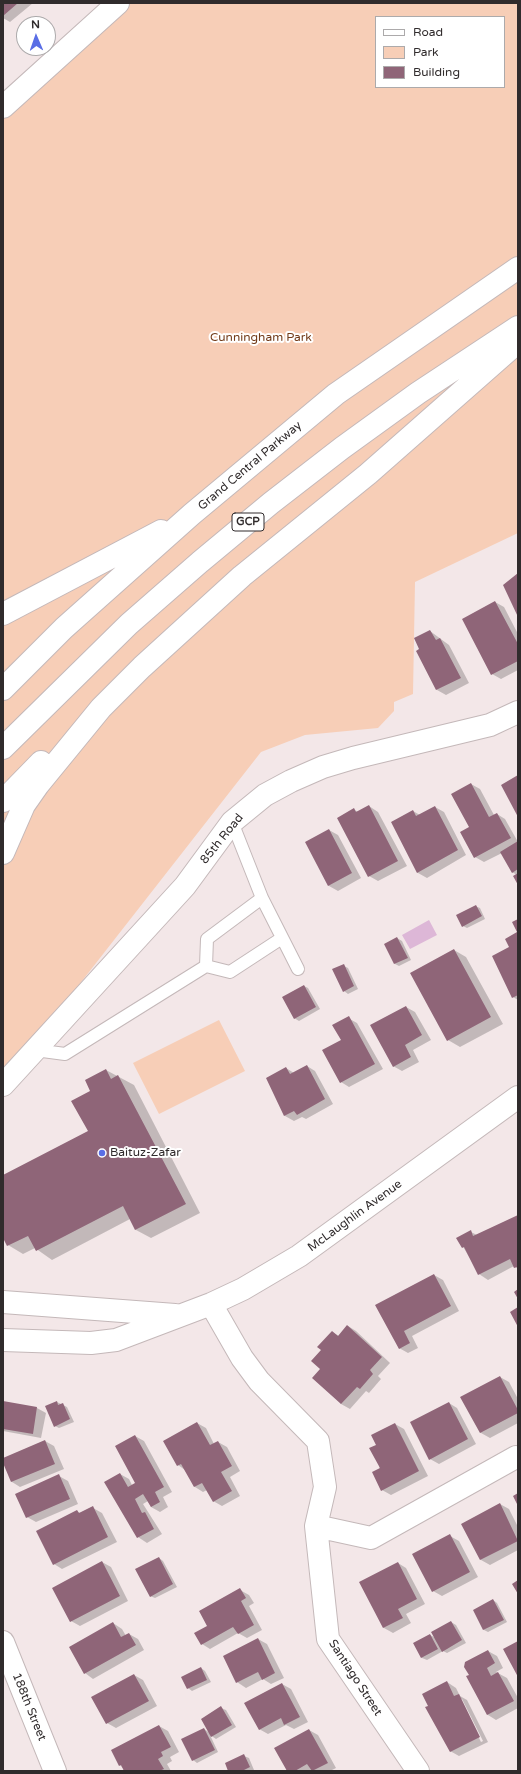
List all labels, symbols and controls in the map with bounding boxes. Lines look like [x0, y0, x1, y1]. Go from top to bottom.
north arrow [16, 16, 56, 56]
legend [375, 16, 505, 88]
text: N [31, 18, 40, 31]
text: Road [413, 25, 443, 39]
text: Park [413, 45, 439, 59]
text: Building [413, 65, 460, 79]
park label: Cunningham Park [210, 331, 312, 345]
street label: Grand Central Parkway [195, 418, 305, 514]
road number: GCP [232, 513, 264, 531]
street label: 85th Road [197, 811, 247, 867]
place label: Baituz-Zafar [110, 1146, 181, 1160]
marker: Baituz-Zafar [97, 1148, 107, 1158]
street label: McLaughlin Avenue [305, 1177, 405, 1255]
street label: Santiago Street [325, 1637, 385, 1719]
street label: 188th Street [9, 1671, 49, 1743]

